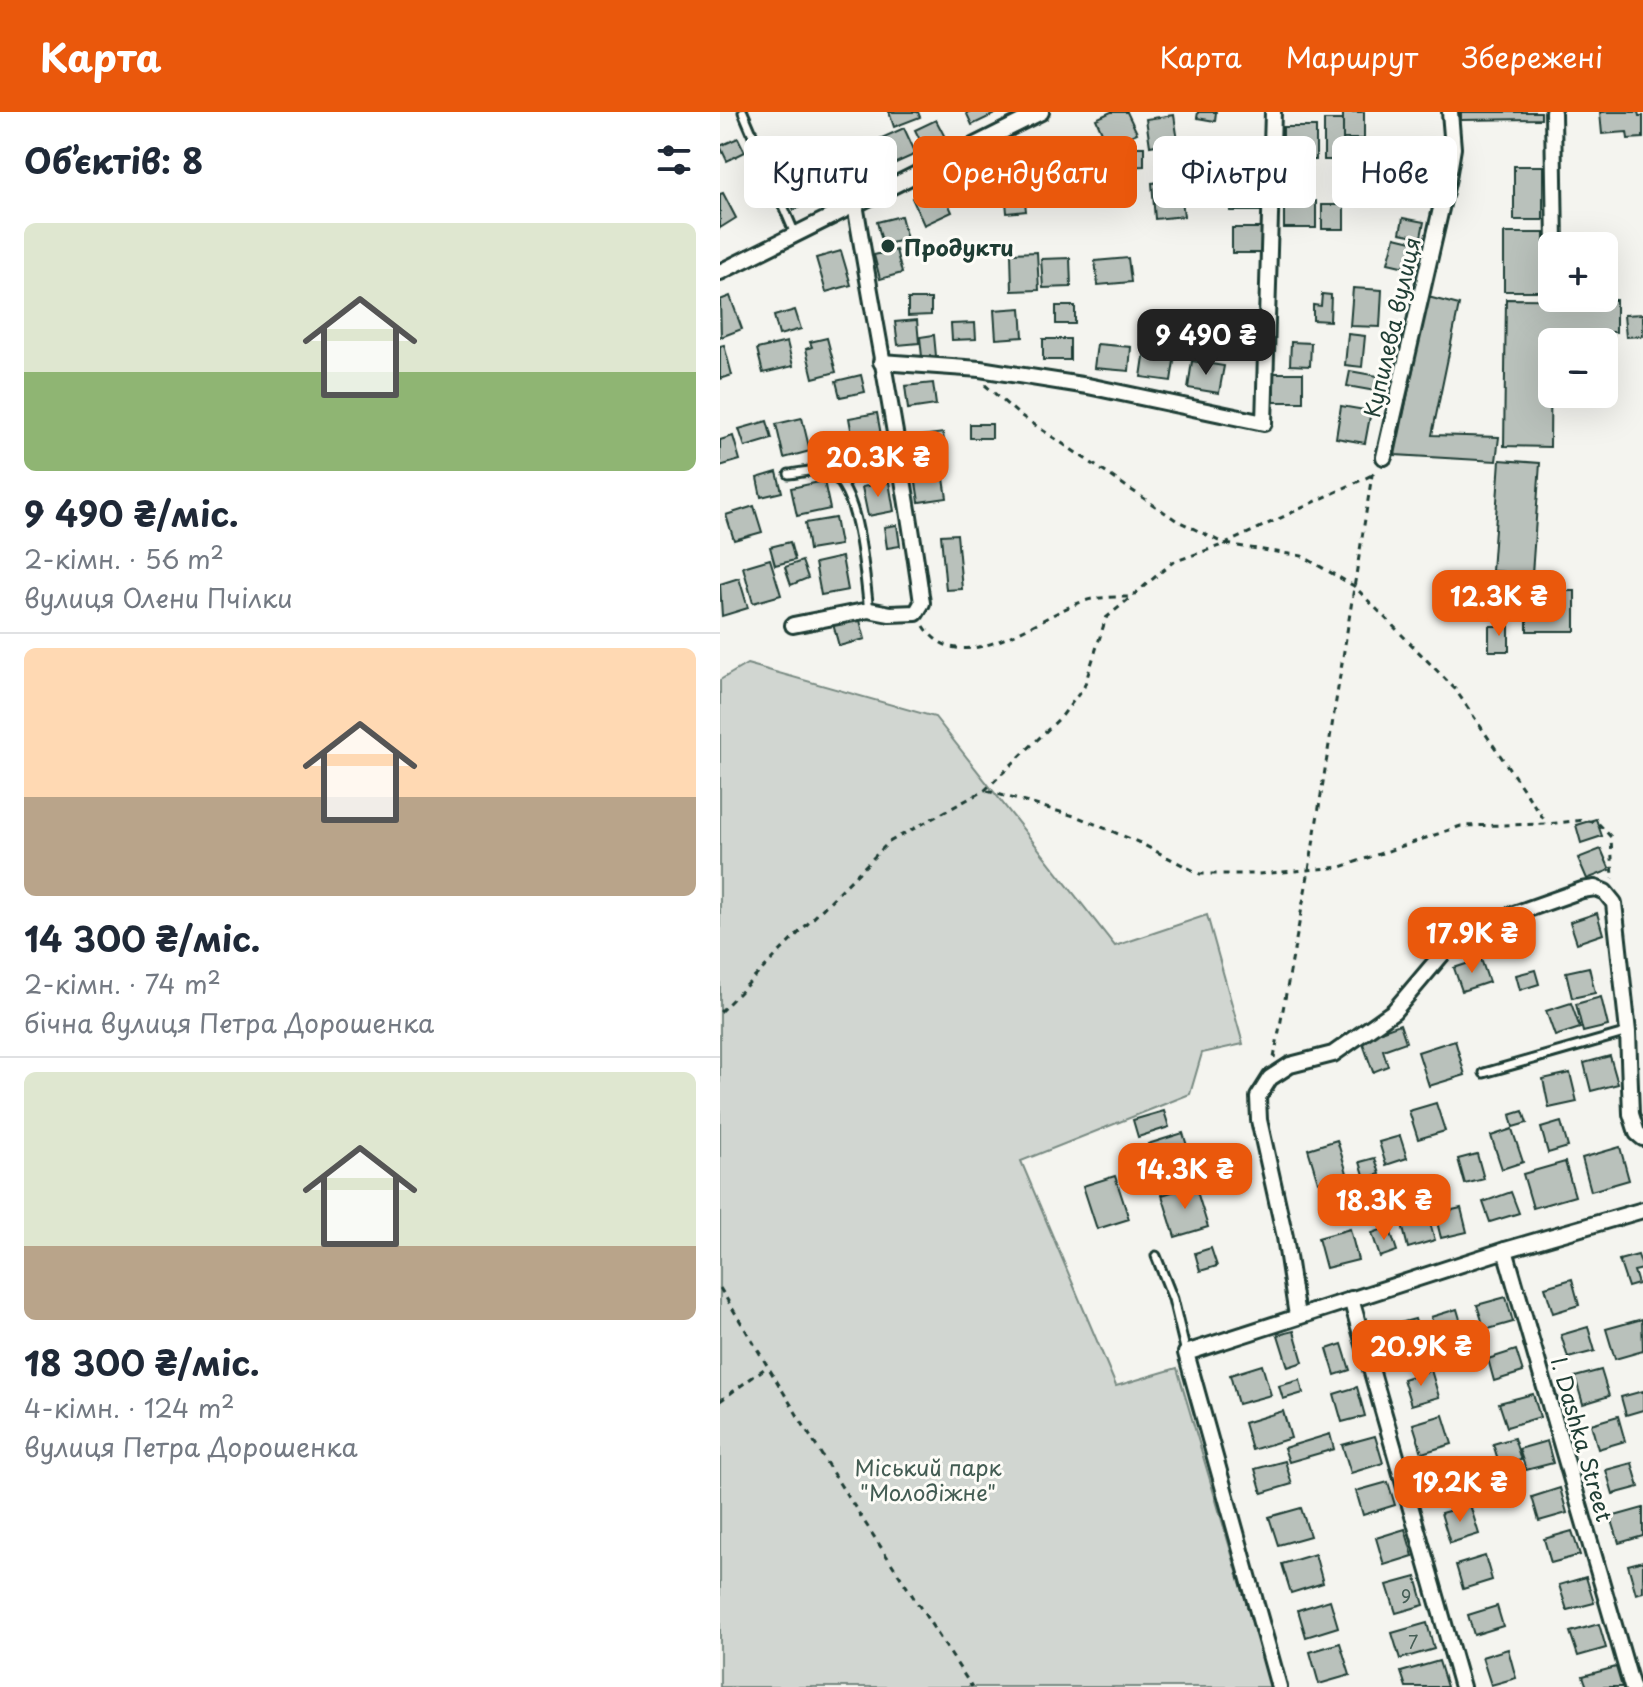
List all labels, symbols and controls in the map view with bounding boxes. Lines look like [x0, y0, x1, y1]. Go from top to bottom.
text: Карта [40, 28, 162, 85]
text: Карта [1159, 35, 1242, 78]
text: Маршрут [1286, 35, 1418, 78]
text: Збережені [1462, 35, 1603, 78]
text: Об’єктів: 8 [24, 134, 203, 186]
chip: Купити [744, 136, 897, 208]
chip: Орендувати [913, 136, 1137, 208]
chip: Фільтри [1153, 136, 1316, 208]
chip: Нове [1332, 136, 1457, 208]
icon: filters [652, 138, 696, 182]
place label: Продукти [904, 230, 1014, 263]
map controls [1538, 232, 1618, 408]
button: + [1538, 232, 1618, 312]
street label: Купилева вулиця [1354, 234, 1428, 420]
marker: Продукти [879, 237, 897, 255]
icon: home [288, 275, 432, 419]
pin: 9 490 ₴ [1132, 309, 1280, 377]
text: 9 490 ₴ [1155, 315, 1257, 354]
button: − [1538, 328, 1618, 408]
pin: 20.3K ₴ [804, 431, 952, 499]
text: 20.3K ₴ [826, 437, 930, 476]
text: 9 490 ₴/міс. [24, 487, 239, 539]
text: 2-кімн. · 56 m² [24, 539, 224, 578]
pin: 12.3K ₴ [1425, 570, 1573, 638]
text: 12.3K ₴ [1450, 576, 1548, 615]
text: вулиця Олени Пчілки [24, 578, 293, 617]
icon: home [288, 700, 432, 844]
pin: 17.9K ₴ [1398, 907, 1546, 975]
text: 14 300 ₴/міс. [24, 912, 260, 964]
text: 17.9K ₴ [1426, 913, 1518, 952]
text: 2-кімн. · 74 m² [24, 964, 221, 1003]
text: бічна вулиця Петра Дорошенка [24, 1003, 434, 1042]
icon: home [288, 1124, 432, 1268]
pin: 14.3K ₴ [1111, 1143, 1259, 1211]
text: 14.3K ₴ [1136, 1149, 1234, 1188]
pin: 18.3K ₴ [1310, 1174, 1458, 1242]
text: 18.3K ₴ [1336, 1180, 1432, 1219]
pin: 20.9K ₴ [1347, 1320, 1495, 1388]
text: 20.9K ₴ [1370, 1326, 1472, 1365]
text: 18 300 ₴/міс. [24, 1336, 260, 1388]
street label: I. Dashka Street [1544, 1353, 1622, 1525]
text: 4-кімн. · 124 m² [24, 1388, 235, 1427]
text: вулиця Петра Дорошенка [24, 1427, 358, 1466]
park label: Міський парк "Молодіжне" [855, 1450, 1002, 1508]
pin: 19.2K ₴ [1386, 1456, 1534, 1524]
text: 19.2K ₴ [1412, 1462, 1508, 1501]
house number: 9 [1401, 1582, 1411, 1609]
house number: 7 [1408, 1628, 1418, 1655]

